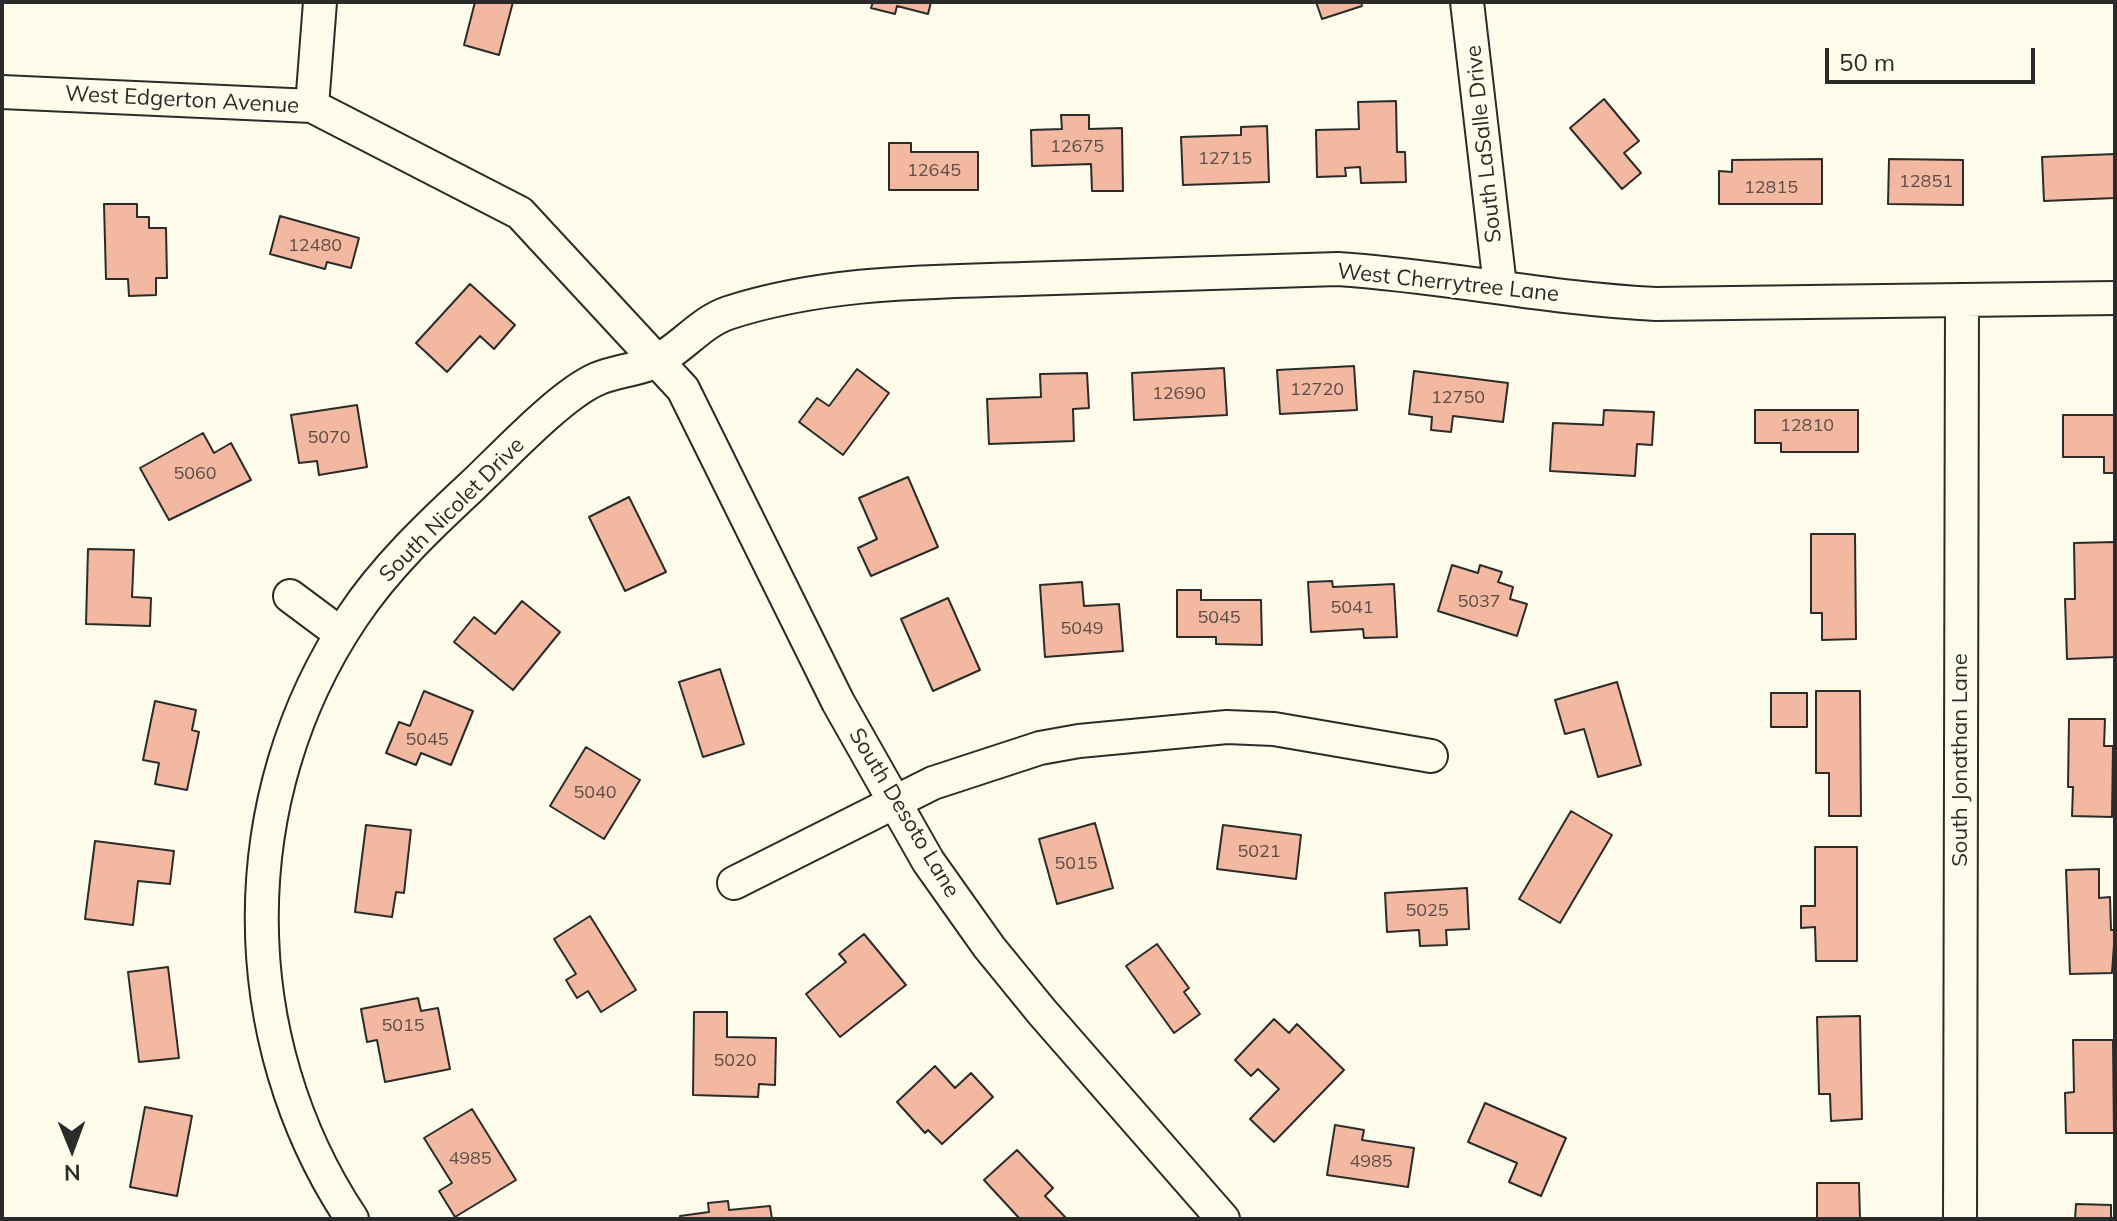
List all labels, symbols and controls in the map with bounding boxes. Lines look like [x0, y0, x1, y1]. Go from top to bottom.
scale bar [1829, 32, 2039, 82]
street label: South LaSalle Drive [1460, 44, 1508, 244]
text: 50 m [1839, 47, 1895, 77]
street label: West Edgerton Avenue [64, 81, 300, 119]
house number: 12675 [1050, 136, 1104, 158]
house number: 12715 [1198, 148, 1252, 170]
house number: 12645 [907, 160, 961, 182]
house number: 12851 [1899, 171, 1953, 193]
house number: 12815 [1744, 177, 1798, 199]
house number: 12480 [288, 235, 342, 257]
street label: West Cherrytree Lane [1336, 258, 1560, 308]
house number: 12720 [1290, 379, 1344, 401]
house number: 12690 [1152, 383, 1206, 405]
house number: 12750 [1431, 387, 1485, 409]
house number: 12810 [1780, 415, 1834, 437]
house number: 5070 [307, 427, 351, 449]
street label: South Nicolet Drive [374, 432, 530, 588]
house number: 5060 [173, 463, 217, 485]
house number: 5037 [1457, 591, 1501, 613]
house number: 5041 [1330, 597, 1374, 619]
house number: 5045 [1197, 607, 1241, 629]
house number: 5049 [1060, 618, 1104, 640]
street label: South Jonathan Lane [1947, 653, 1973, 867]
street label: South Desoto Lane [843, 723, 965, 903]
house number: 5045 [405, 729, 449, 751]
house number: 5040 [573, 782, 617, 804]
house number: 5021 [1237, 841, 1281, 863]
house number: 5015 [1054, 853, 1098, 875]
house number: 5025 [1405, 900, 1449, 922]
house number: 5015 [381, 1015, 425, 1037]
house number: 5020 [713, 1050, 757, 1072]
north arrow [32, 1109, 112, 1189]
house number: 4985 [448, 1148, 492, 1170]
house number: 4985 [1349, 1151, 1393, 1173]
text: N [64, 1159, 81, 1187]

